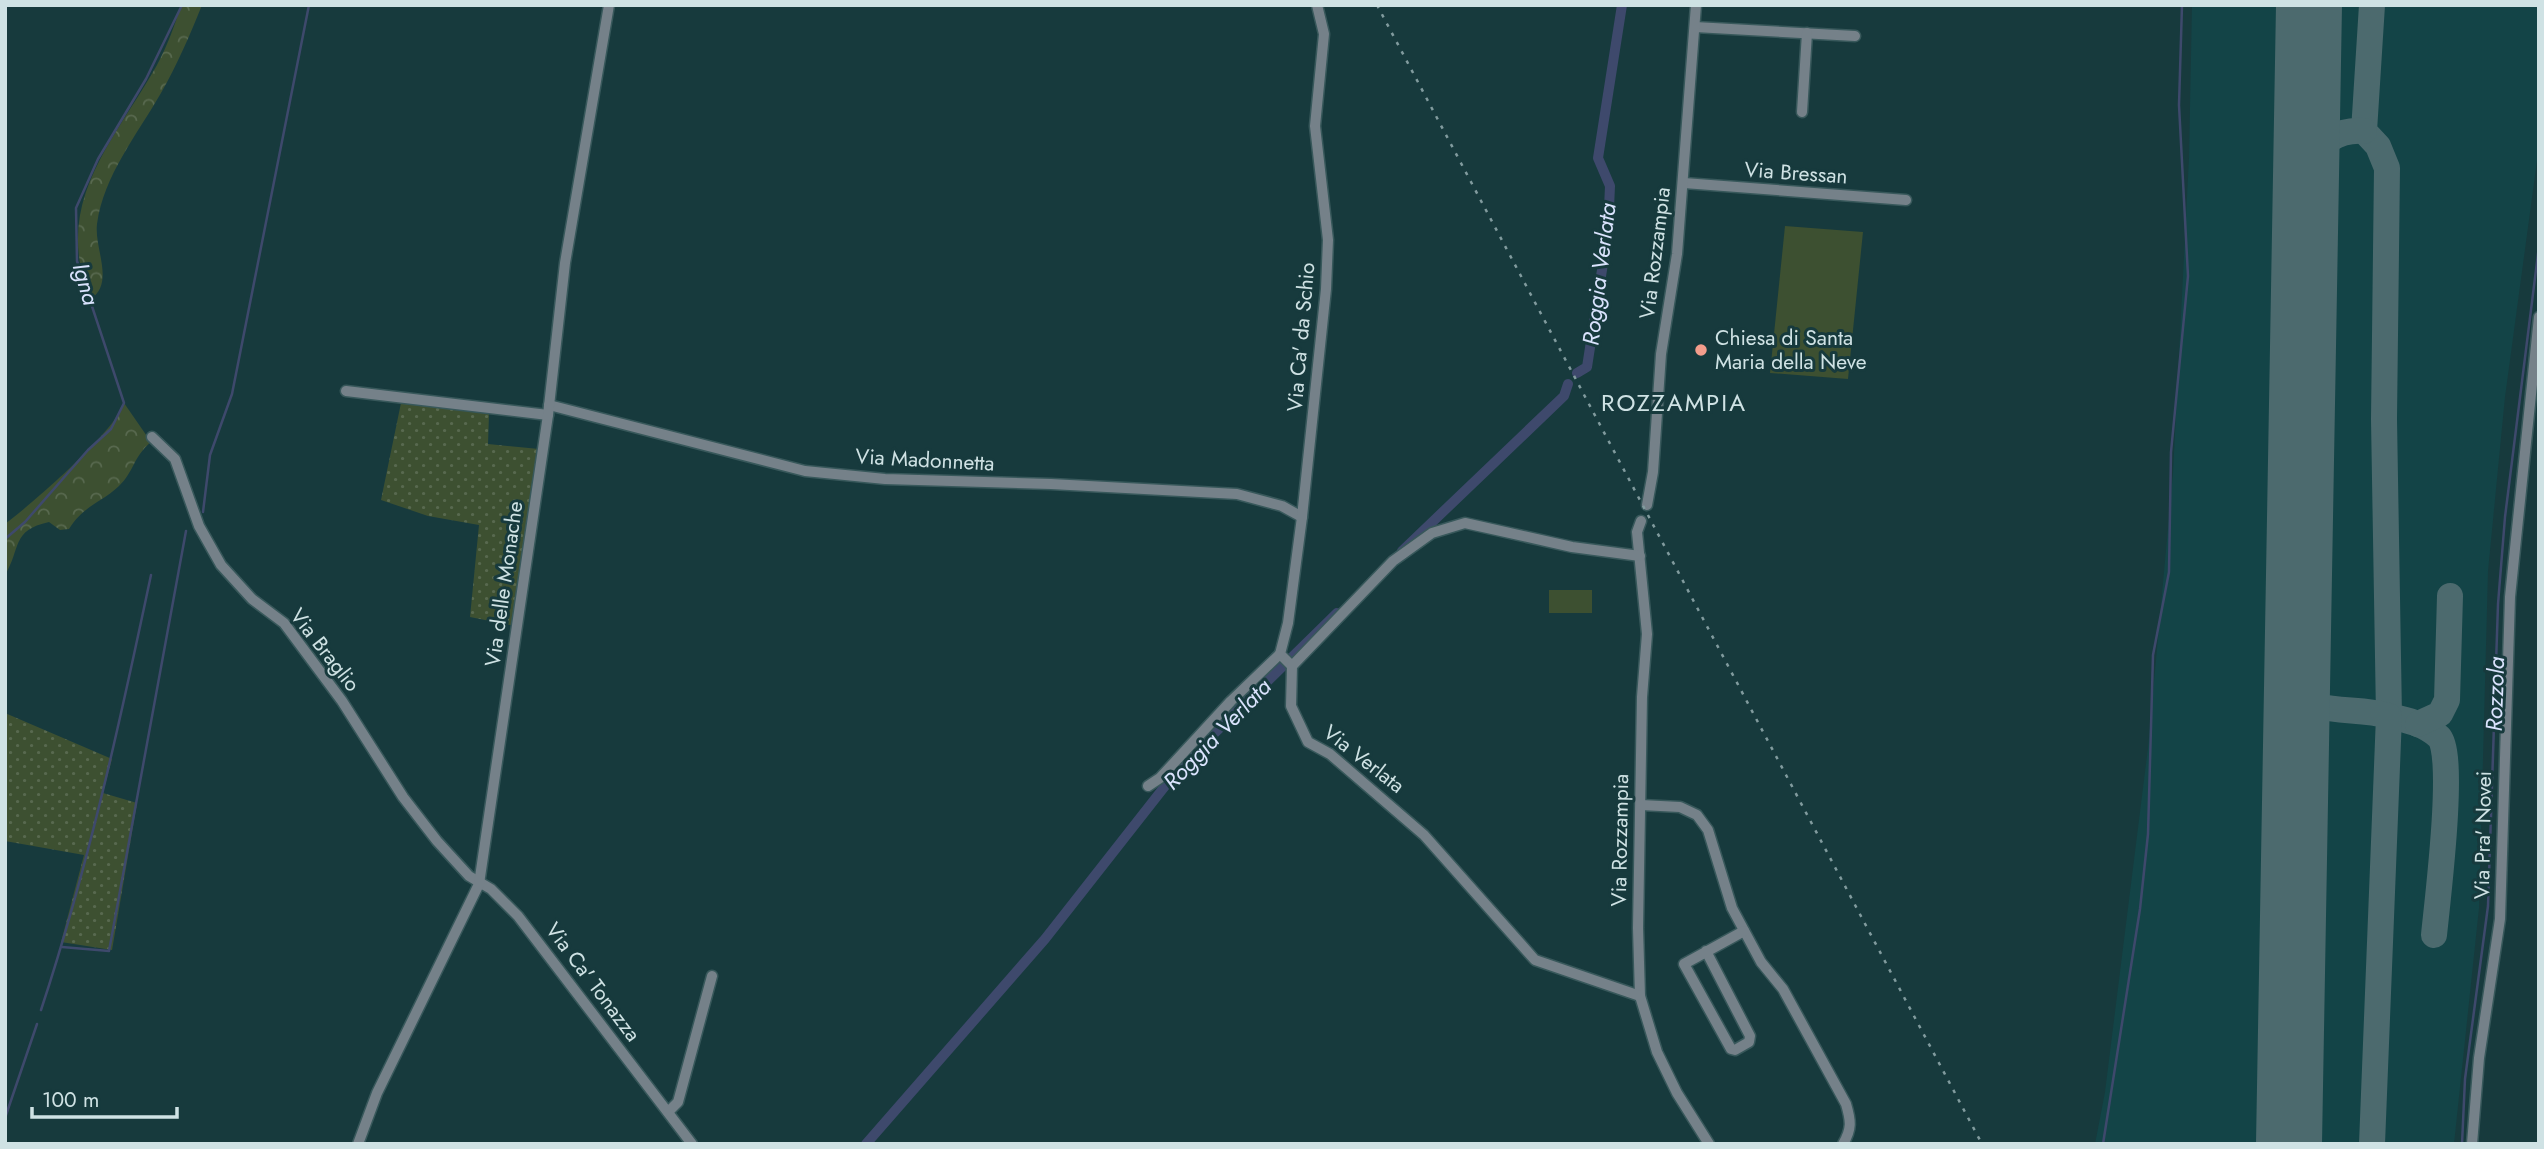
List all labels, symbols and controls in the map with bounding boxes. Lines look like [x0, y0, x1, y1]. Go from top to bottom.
street label: Via Bressan [1743, 154, 1849, 192]
street label: Via Rozzampia [1632, 185, 1678, 321]
water label: Roggia Verlata [1573, 200, 1625, 347]
water label: Igna [64, 259, 108, 309]
street label: Via Ca' da Schio [1280, 261, 1322, 413]
place label: Chiesa di Santa Maria della Neve [1715, 323, 1867, 377]
marker: Chiesa di Santa Maria della Neve [1693, 342, 1709, 358]
district label: ROZZAMPIA [1601, 385, 1747, 420]
street label: Via Madonnetta [855, 441, 995, 479]
street label: Via delle Monache [478, 499, 530, 669]
street label: Via Braglio [283, 602, 367, 698]
water label: Rozzola [2477, 656, 2513, 732]
water label: Roggia Verlata [1155, 670, 1279, 797]
street label: Via Verlata [1317, 718, 1411, 800]
street label: Via Pra' Novei [2467, 771, 2499, 899]
street label: Via Rozzampia [1604, 773, 1636, 907]
street label: Via Ca' Tonazza [538, 916, 648, 1048]
scale bar [32, 1076, 177, 1120]
text: 100 m [42, 1085, 99, 1115]

